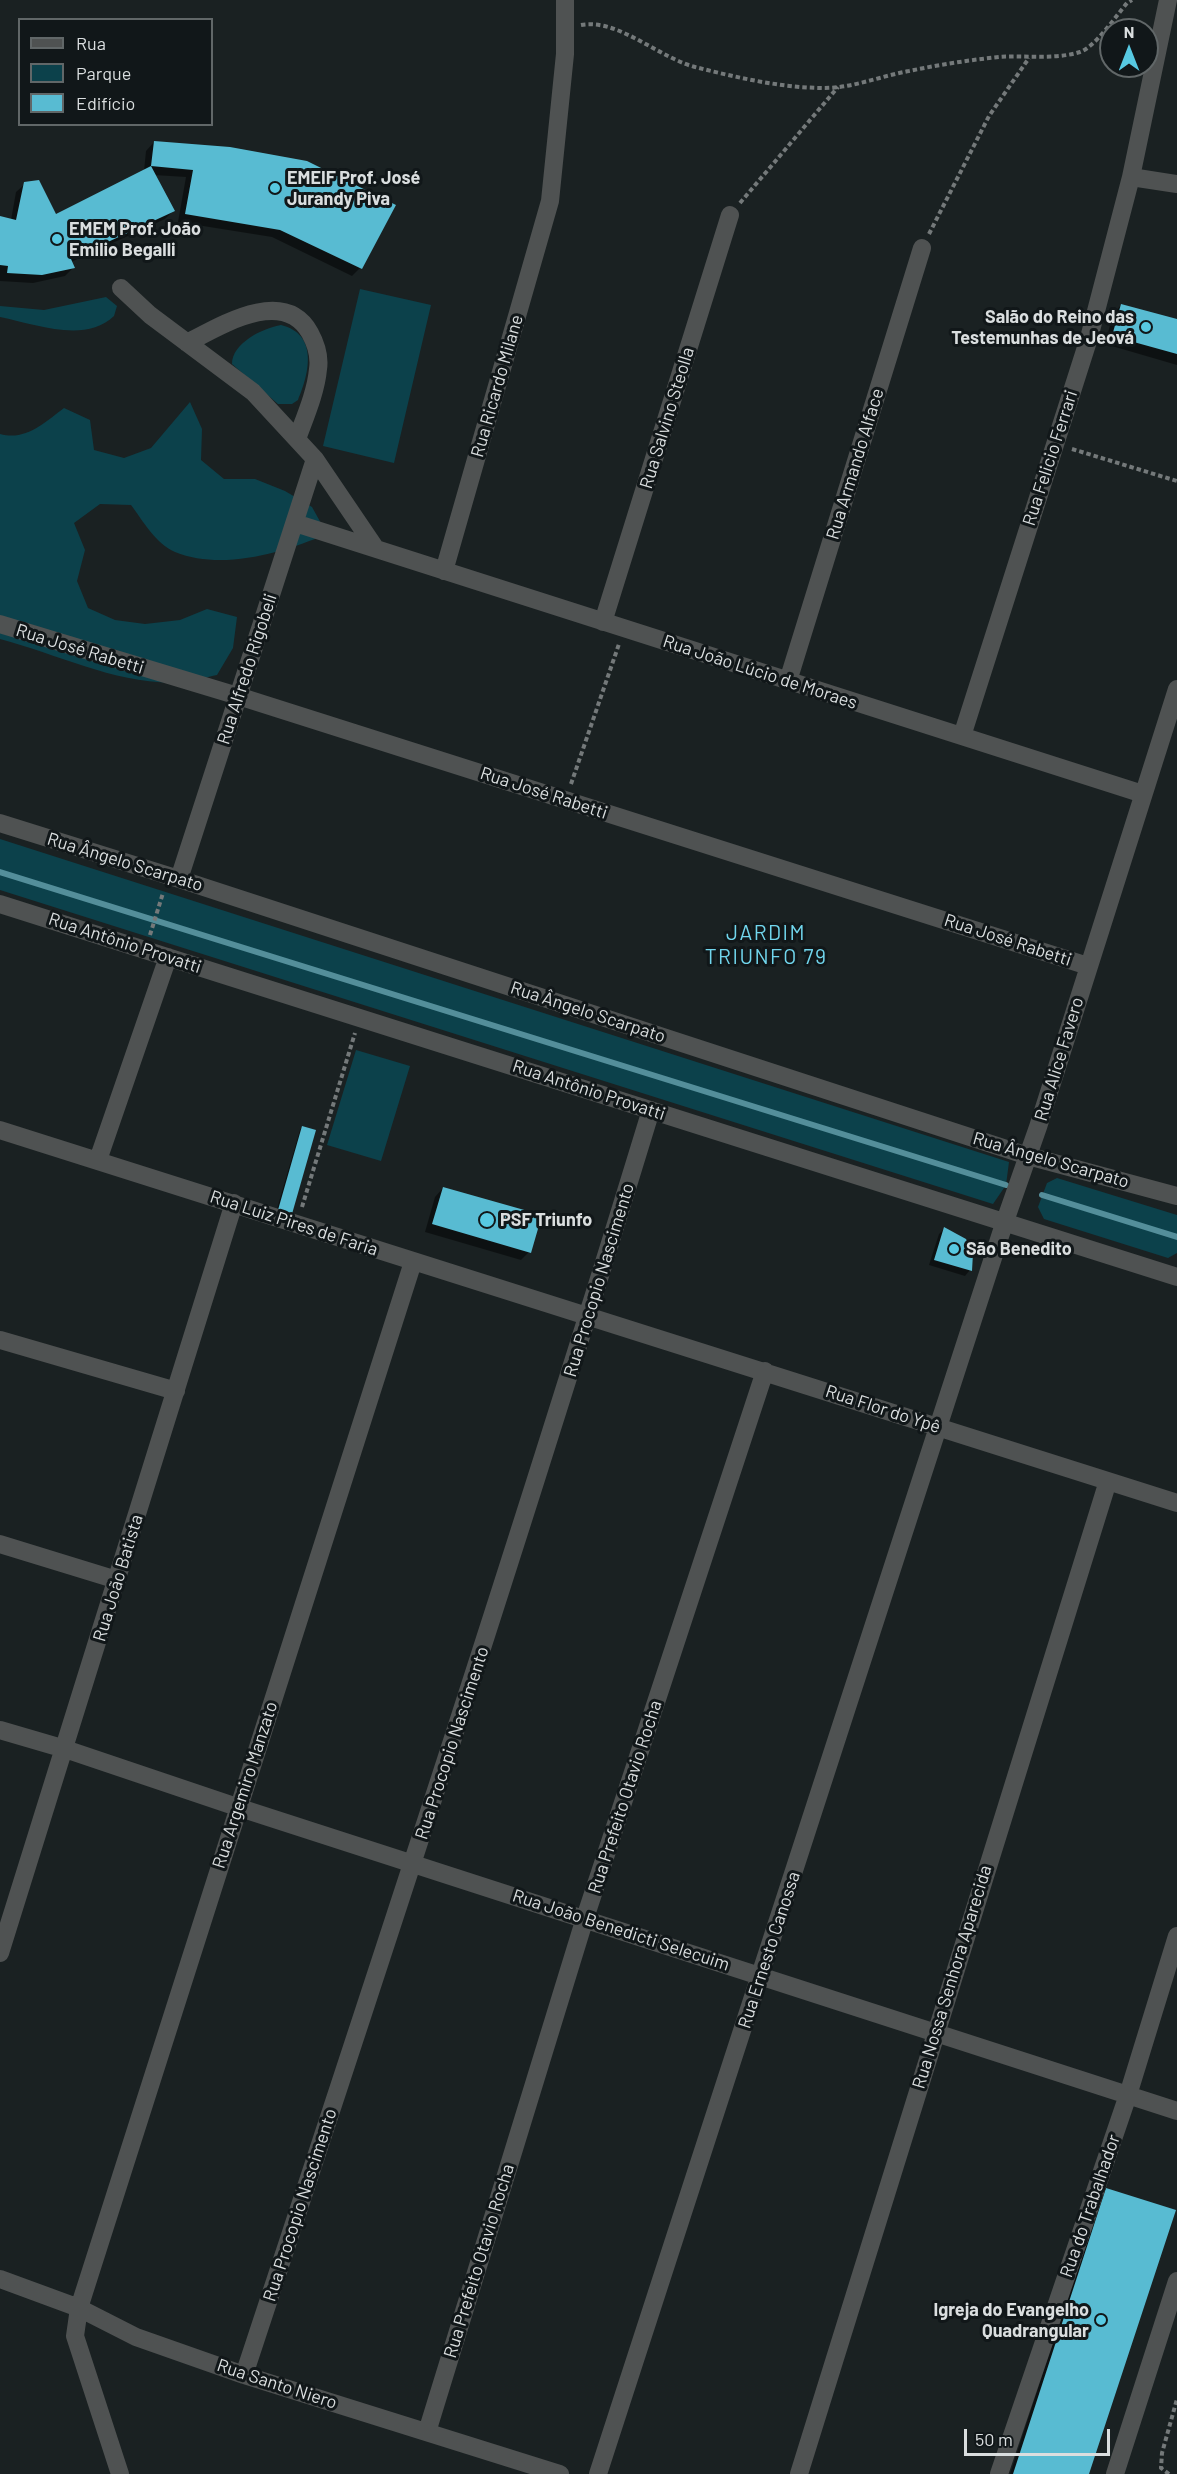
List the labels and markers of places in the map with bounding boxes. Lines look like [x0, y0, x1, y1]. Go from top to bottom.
place label: EMEIF Prof. José Jurandy Piva [287, 167, 420, 210]
marker: EMEIF Prof. José Jurandy Piva [268, 181, 282, 195]
place label: EMEM Prof. João Emilio Begalli [69, 218, 201, 260]
marker: EMEM Prof. João Emilio Begalli [50, 232, 64, 246]
place label: Salão do Reino das Testemunhas de Jeová [951, 306, 1134, 348]
marker: Salão do Reino das Testemunhas de Jeová [1139, 320, 1153, 334]
place label: PSF Triunfo [500, 1209, 592, 1231]
marker: PSF Triunfo [478, 1211, 496, 1229]
place label: São Benedito [966, 1238, 1072, 1260]
marker: São Benedito [947, 1242, 961, 1256]
place label: Igreja do Evangelho Quadrangular [933, 2299, 1089, 2342]
marker: Igreja do Evangelho Quadrangular [1094, 2313, 1108, 2327]

